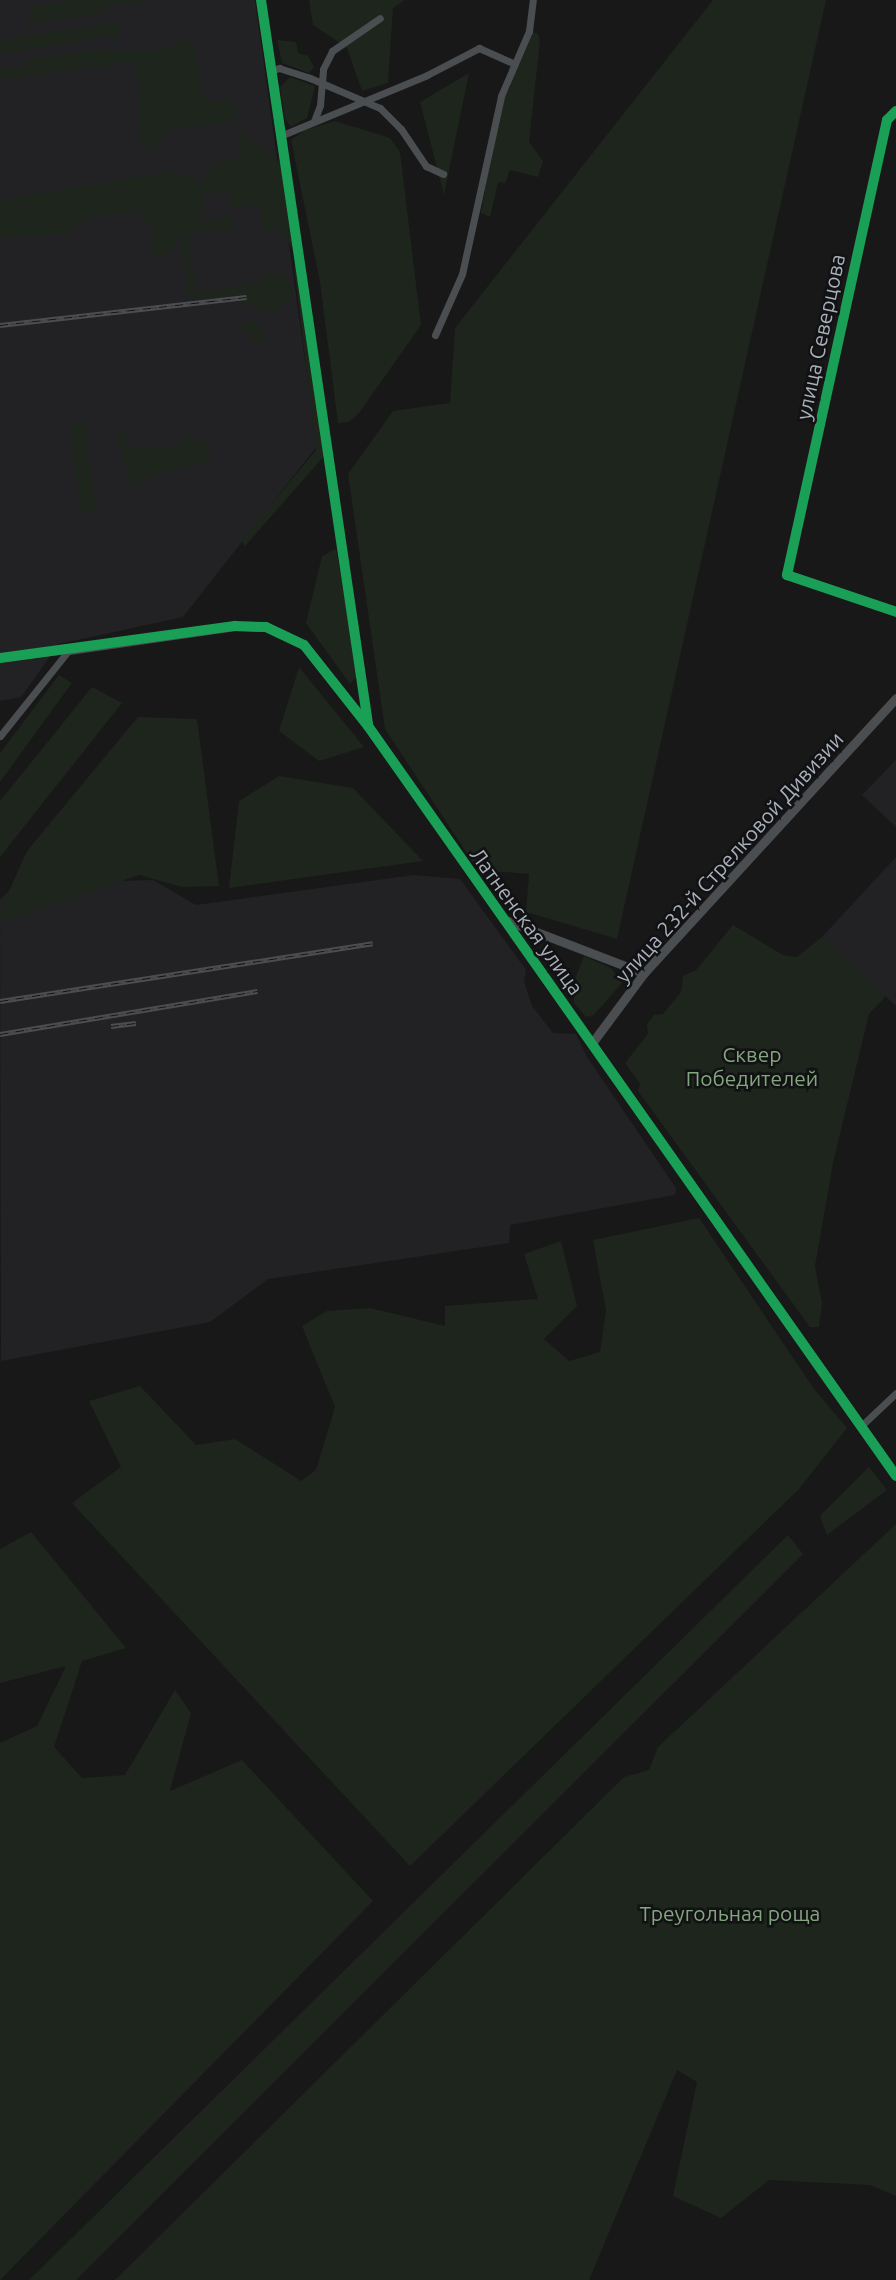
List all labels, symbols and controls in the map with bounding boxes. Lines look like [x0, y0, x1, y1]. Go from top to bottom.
street label: улица Северцова [790, 252, 850, 422]
street label: улица 232-й Стрелковой Дивизии [610, 726, 848, 988]
street label: Латненская улица [465, 843, 589, 999]
park label: Сквер Победителей [686, 1041, 818, 1091]
park label: Треугольная роща [640, 1900, 820, 1926]

